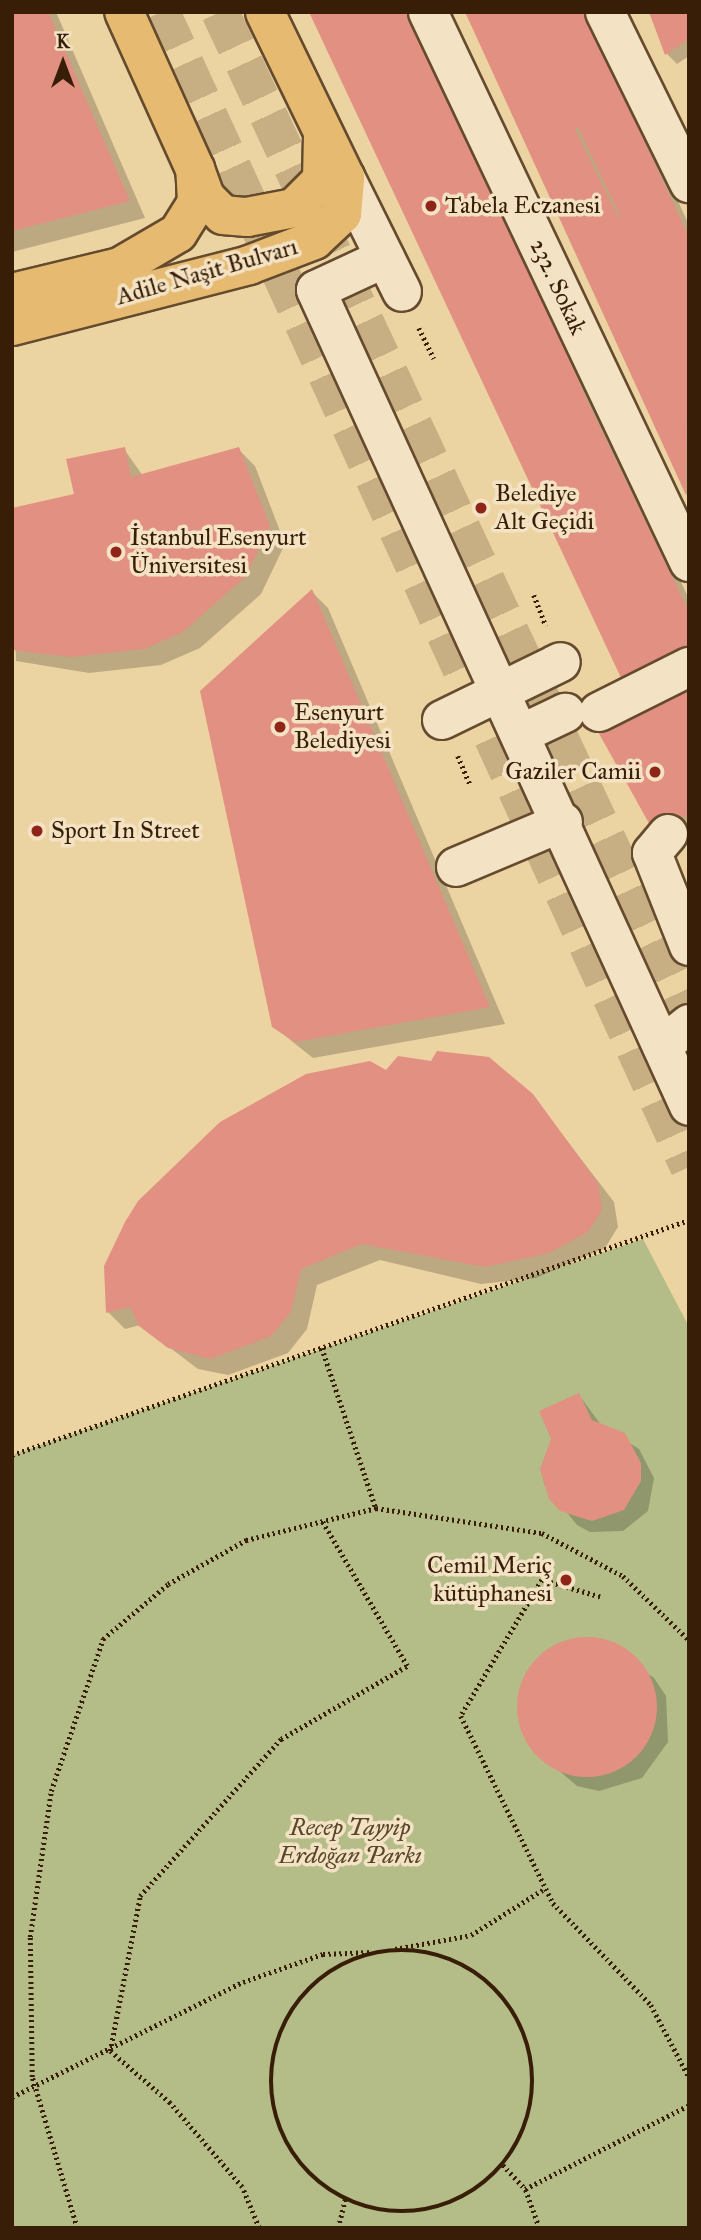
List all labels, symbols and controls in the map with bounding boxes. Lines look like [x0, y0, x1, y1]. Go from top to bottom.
north arrow [28, 28, 98, 98]
text: K [56, 30, 70, 53]
place label: Tabela Eczanesi [445, 192, 600, 220]
marker: Tabela Eczanesi [423, 198, 439, 214]
street label: Adile Naşit Bulvarı [113, 232, 301, 312]
street label: 232. Sokak [523, 235, 593, 339]
place label: Belediye Alt Geçidi [495, 480, 594, 536]
marker: Belediye Alt Geçidi [473, 500, 489, 516]
place label: İstanbul Esenyurt Üniversitesi [130, 524, 307, 580]
marker: İstanbul Esenyurt Üniversitesi [108, 544, 124, 560]
place label: Esenyurt Belediyesi [294, 699, 391, 755]
marker: Esenyurt Belediyesi [272, 719, 288, 735]
place label: Gaziler Camii [505, 758, 641, 786]
marker: Gaziler Camii [647, 764, 663, 780]
place label: Sport In Street [51, 817, 200, 845]
marker: Sport In Street [29, 823, 45, 839]
place label: Cemil Meriç kütüphanesi [427, 1552, 552, 1608]
marker: Cemil Meriç kütüphanesi [558, 1572, 574, 1588]
park label: Recep Tayyip Erdoğan Parkı [278, 1814, 422, 1870]

